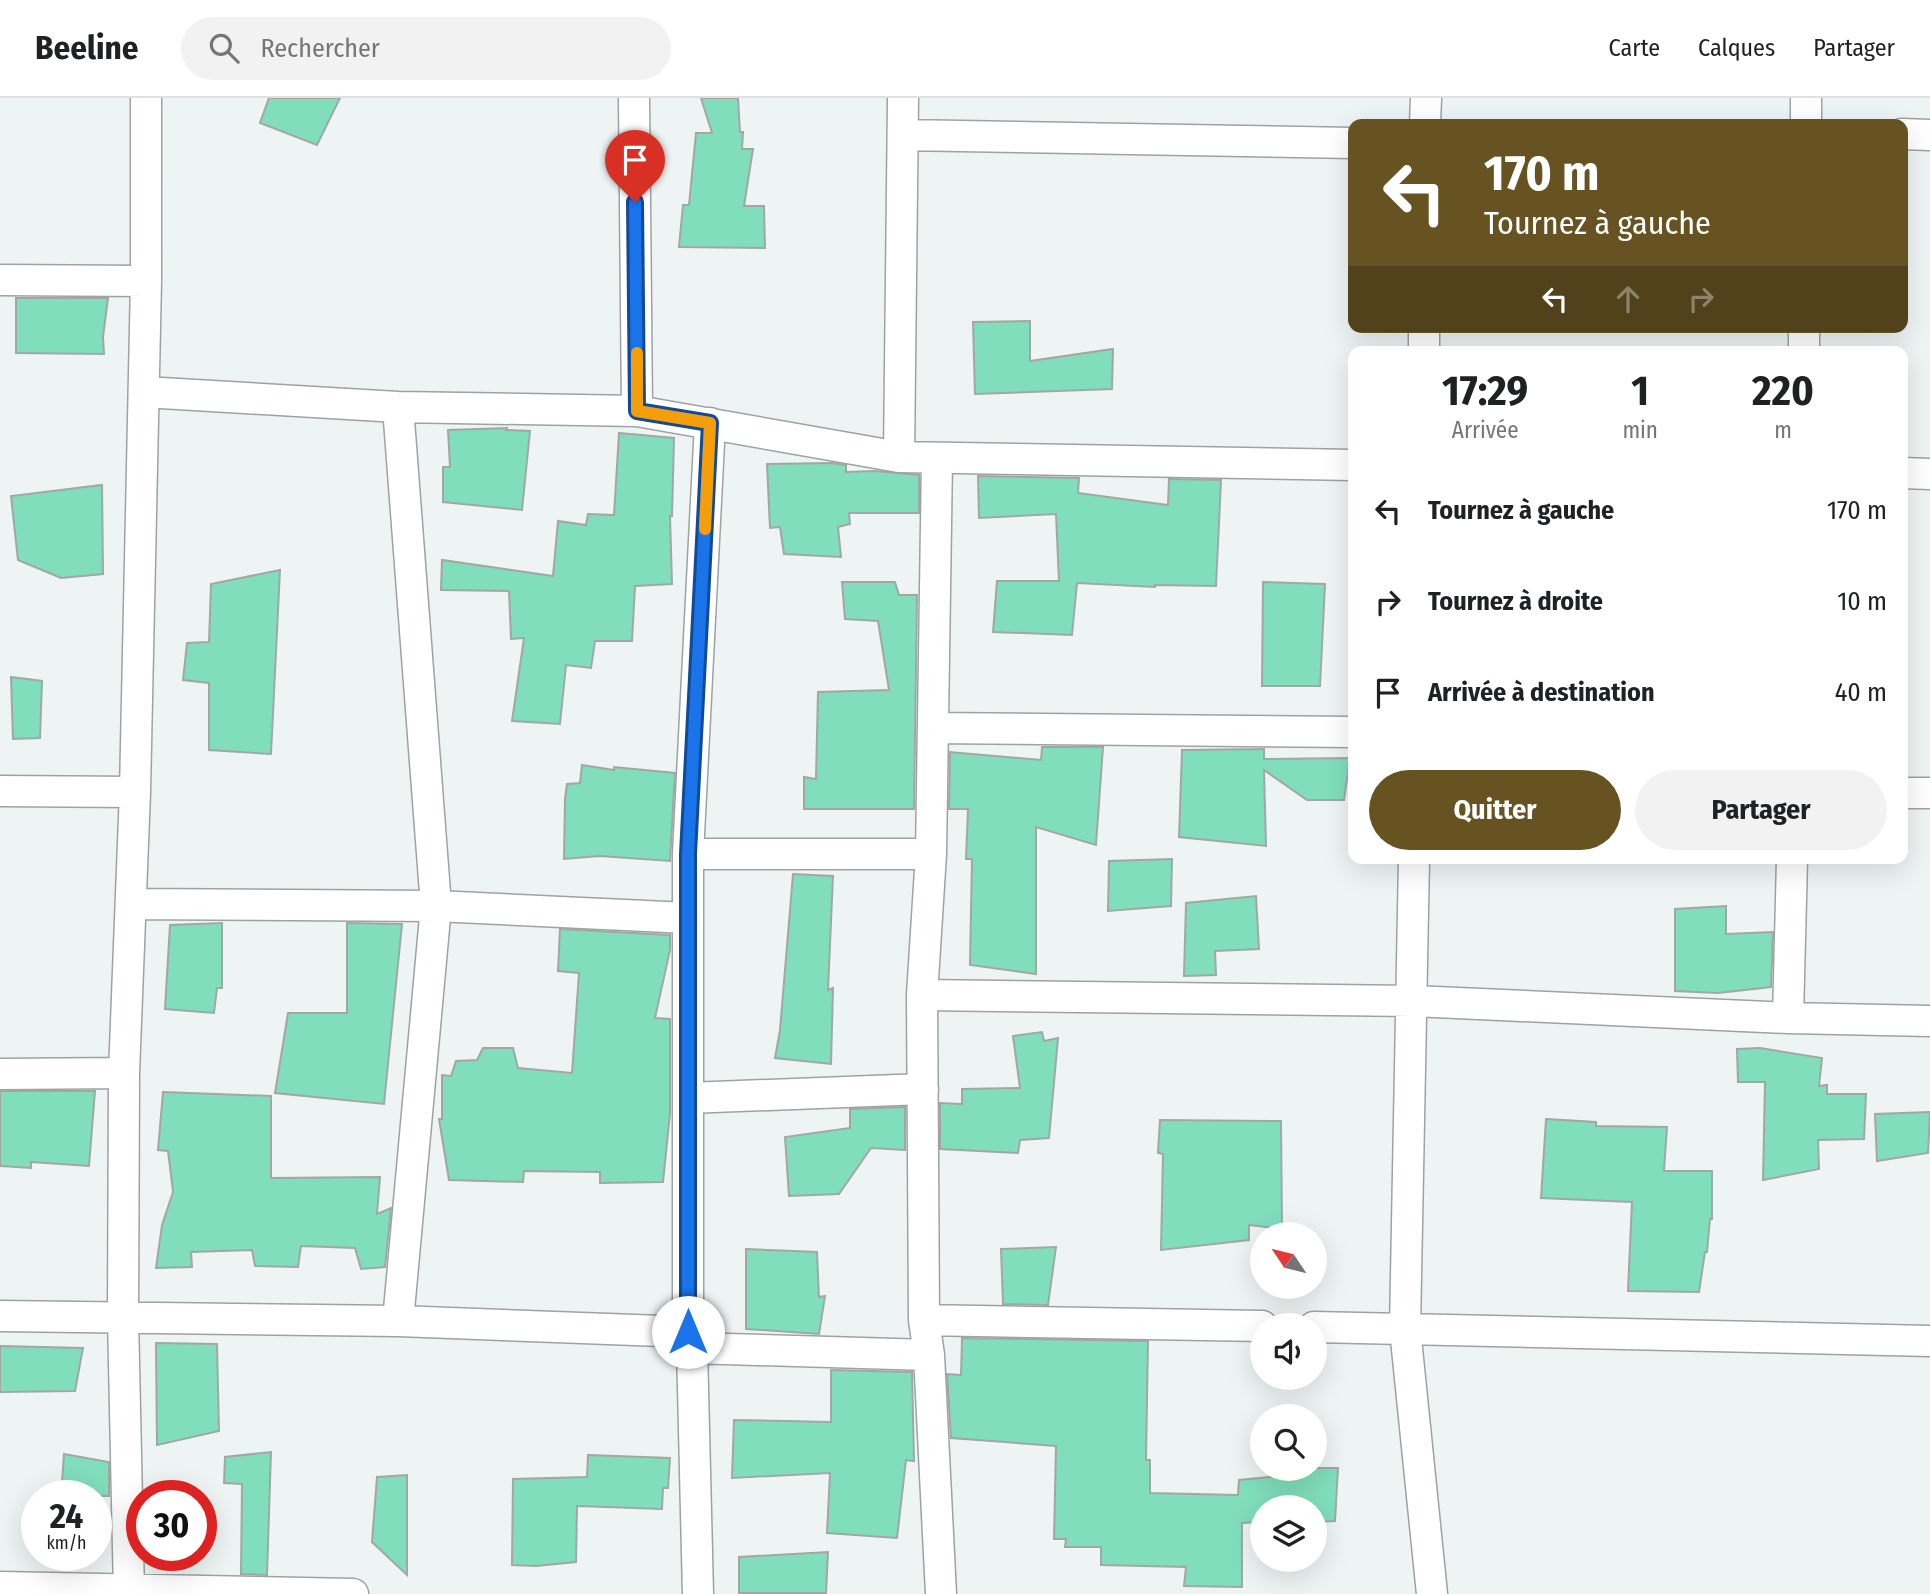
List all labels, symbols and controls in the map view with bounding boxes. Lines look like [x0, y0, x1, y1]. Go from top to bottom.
search box [181, 17, 671, 80]
text: Beeline [35, 28, 139, 68]
icon: search [205, 29, 243, 67]
text: Rechercher [261, 33, 380, 64]
text: Carte [1609, 34, 1660, 62]
text: Calques [1698, 34, 1775, 62]
text: Partager [1813, 34, 1895, 62]
pin [605, 130, 665, 202]
icon: arrive [616, 141, 654, 179]
text: 170 m [1484, 144, 1600, 203]
icon: left [1369, 147, 1460, 238]
text: Tournez à gauche [1484, 204, 1711, 242]
icon: left [1536, 280, 1574, 318]
icon: ahead [1609, 280, 1647, 318]
icon: right [1682, 280, 1720, 318]
text: 17:29 [1442, 366, 1528, 416]
text: 1 [1631, 366, 1649, 416]
text: 220 [1752, 366, 1814, 416]
text: Arrivée [1452, 416, 1519, 444]
text: min [1622, 416, 1658, 444]
text: m [1774, 416, 1792, 444]
icon: left [1369, 492, 1407, 530]
text: Tournez à gauche [1428, 495, 1614, 526]
text: 170 m [1827, 495, 1887, 526]
icon: right [1369, 583, 1407, 621]
text: Tournez à droite [1428, 586, 1603, 617]
text: 10 m [1837, 586, 1887, 617]
icon: arrive [1369, 674, 1407, 712]
text: Arrivée à destination [1428, 677, 1655, 708]
text: 40 m [1835, 677, 1887, 708]
button: Quitter [1369, 770, 1621, 850]
button: Partager [1635, 770, 1887, 850]
north arrow [1250, 1222, 1326, 1298]
map controls [1250, 1222, 1327, 1572]
position arrow [651, 1295, 725, 1369]
button: sound [1250, 1313, 1327, 1390]
button: search [1250, 1404, 1327, 1481]
speed limit sign: 30 [126, 1480, 217, 1571]
text: 24 [50, 1495, 83, 1537]
button: layers [1250, 1495, 1327, 1572]
text: km/h [46, 1532, 87, 1554]

